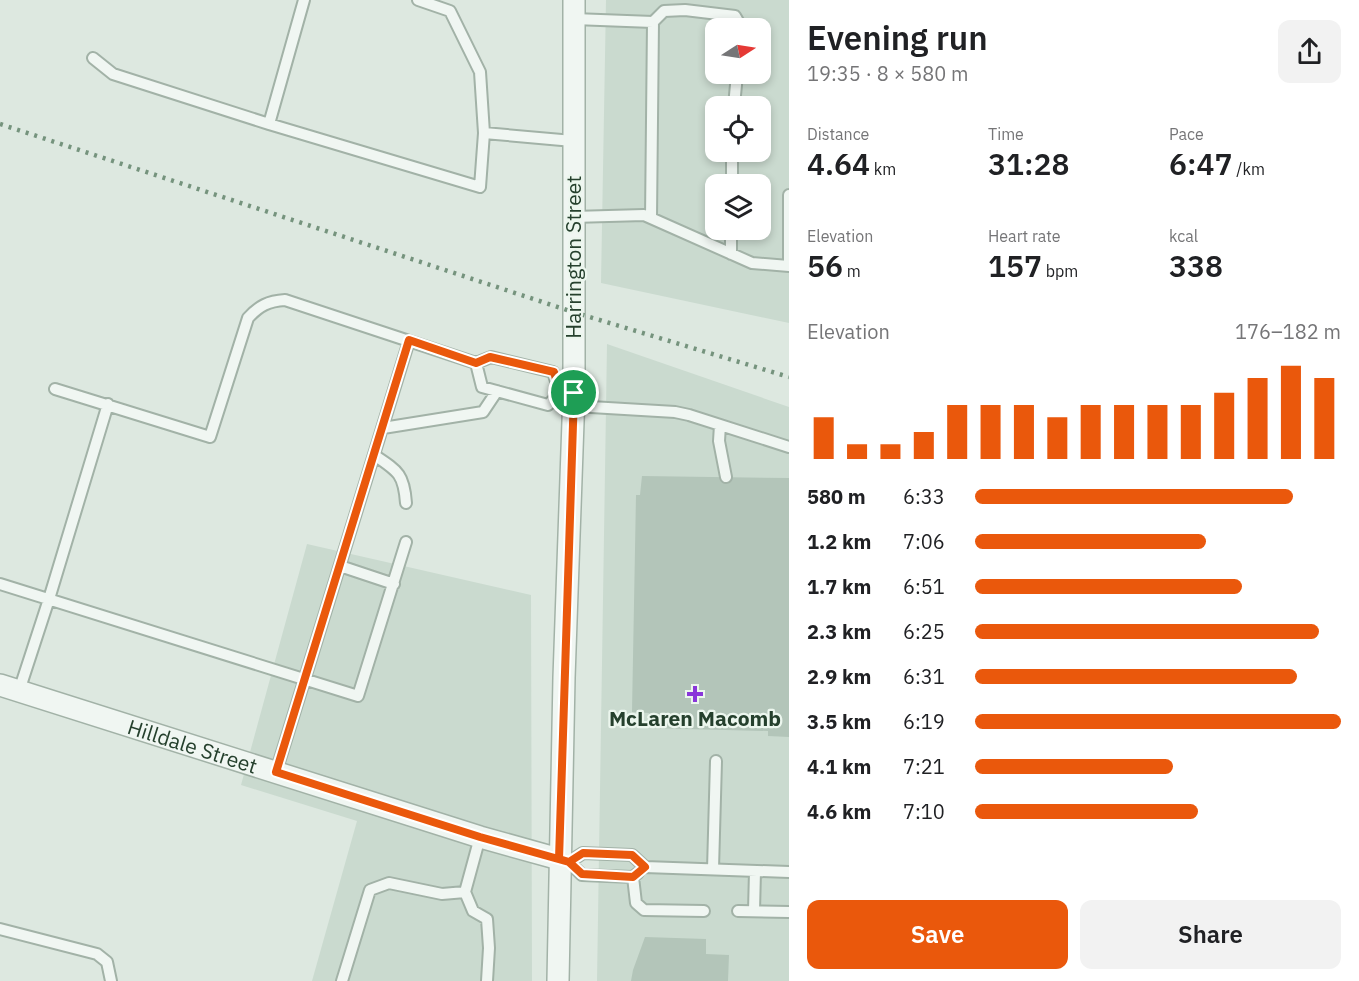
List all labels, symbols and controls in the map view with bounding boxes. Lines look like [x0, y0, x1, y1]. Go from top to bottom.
text: Evening run [807, 16, 988, 59]
north arrow [705, 18, 771, 84]
map controls [705, 18, 771, 240]
button: share [1278, 20, 1341, 83]
text: 19:35 · 8 × 580 m [807, 60, 968, 87]
button: locate [705, 96, 771, 162]
text: Distance [807, 124, 869, 144]
text: Time [988, 124, 1024, 144]
text: Pace [1169, 124, 1204, 144]
text: 4.64 [807, 144, 870, 183]
text: 31:28 [988, 144, 1070, 183]
text: 6:47 [1169, 144, 1233, 183]
text: km [870, 159, 896, 179]
text: /km [1233, 159, 1265, 179]
button: layers [705, 174, 771, 240]
street label: Harrington Street [559, 175, 587, 339]
text: Elevation [807, 226, 873, 246]
text: Heart rate [988, 226, 1061, 246]
text: kcal [1169, 226, 1198, 246]
text: 56 [807, 246, 843, 285]
text: 157 [988, 246, 1042, 285]
text: 338 [1169, 246, 1223, 285]
text: m [843, 261, 861, 281]
text: bpm [1042, 261, 1078, 281]
text: Elevation [807, 318, 890, 345]
text: 176–182 m [1235, 318, 1341, 345]
pin [548, 367, 599, 418]
icon: arrive [557, 376, 590, 409]
text: 580 m [807, 483, 866, 510]
text: 6:33 [903, 483, 945, 510]
text: 1.2 km [807, 528, 871, 555]
text: 7:06 [903, 528, 945, 555]
text: 1.7 km [807, 573, 871, 600]
text: 6:51 [903, 573, 945, 600]
text: 2.3 km [807, 618, 871, 645]
text: 6:25 [903, 618, 945, 645]
text: 2.9 km [807, 663, 871, 690]
text: 6:31 [903, 663, 945, 690]
marker: McLaren Macomb [686, 685, 704, 703]
place label: McLaren Macomb [609, 704, 781, 732]
text: 3.5 km [807, 708, 871, 735]
text: 6:19 [903, 708, 945, 735]
street label: Hilldale Street [124, 712, 261, 780]
text: 4.1 km [807, 753, 871, 780]
text: 7:21 [903, 753, 945, 780]
text: 4.6 km [807, 798, 871, 825]
text: 7:10 [903, 798, 945, 825]
button: Save [807, 900, 1068, 969]
button: Share [1080, 900, 1341, 969]

